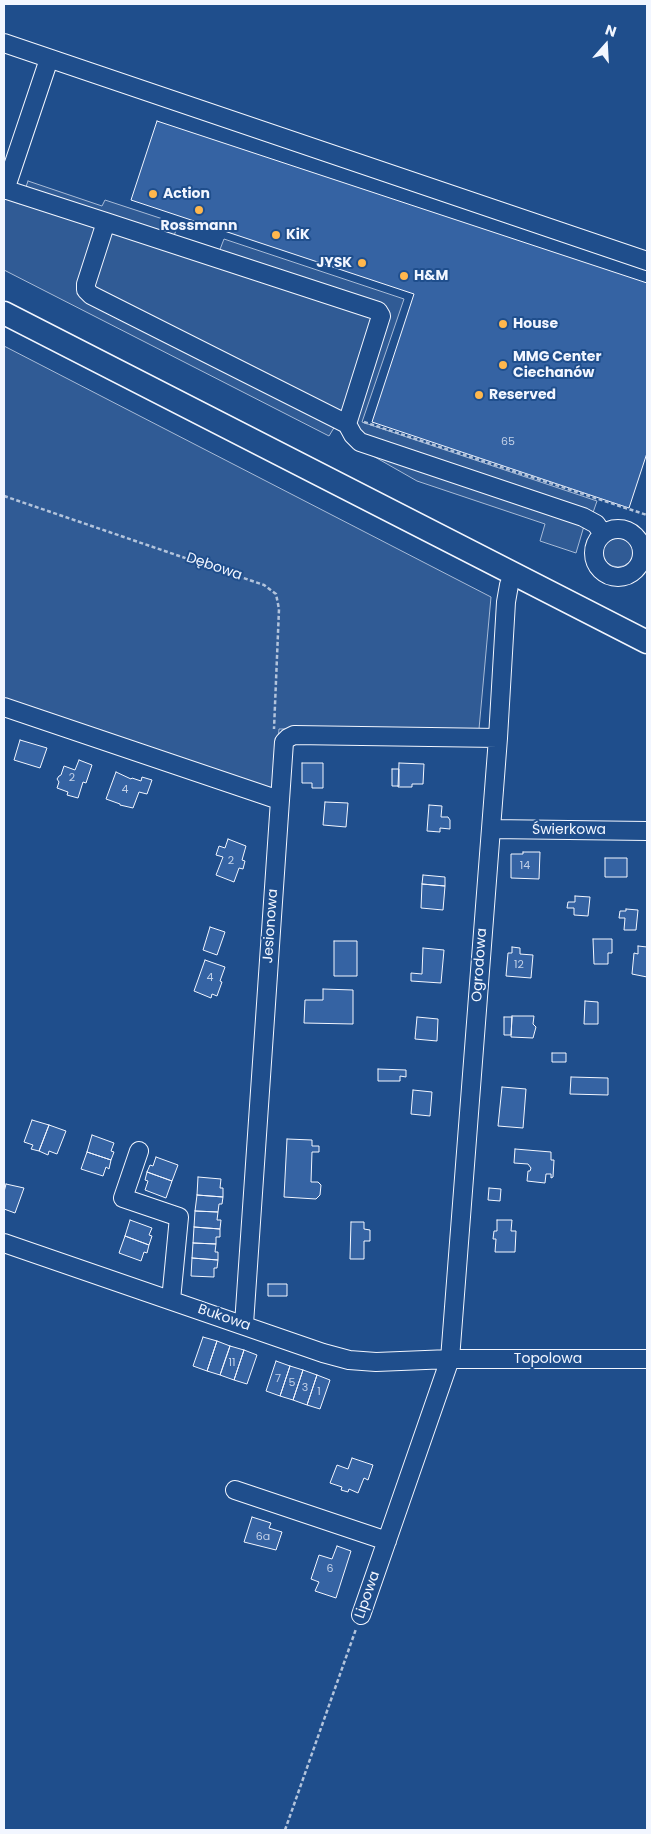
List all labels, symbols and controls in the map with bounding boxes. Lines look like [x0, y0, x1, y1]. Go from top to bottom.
north arrow [581, 20, 631, 70]
text: N [603, 20, 619, 42]
place label: Action [163, 186, 210, 202]
marker: Action [147, 188, 159, 200]
marker: Rossmann [193, 204, 205, 216]
place label: Rossmann [161, 218, 237, 234]
place label: KiK [286, 227, 310, 243]
marker: KiK [270, 229, 282, 241]
place label: JYSK [316, 255, 352, 271]
marker: JYSK [356, 257, 368, 269]
place label: H&M [414, 268, 448, 284]
marker: H&M [398, 270, 410, 282]
place label: House [513, 316, 558, 332]
marker: House [497, 318, 509, 330]
place label: MMG Center Ciechanów [513, 349, 601, 382]
marker: MMG Center Ciechanów [497, 359, 509, 371]
place label: Reserved [489, 387, 556, 403]
marker: Reserved [473, 389, 485, 401]
house number: 65 [501, 435, 515, 449]
street label: Dębowa [184, 550, 244, 584]
house number: 2 [69, 771, 75, 785]
house number: 4 [122, 783, 128, 797]
street label: Świerkowa [532, 822, 606, 838]
house number: 2 [228, 854, 234, 868]
house number: 14 [520, 859, 530, 873]
street label: Jesionowa [260, 888, 282, 964]
street label: Ogrodowa [469, 927, 491, 1003]
house number: 12 [514, 958, 524, 972]
house number: 4 [207, 971, 213, 985]
street label: Bukowa [195, 1301, 253, 1335]
street label: Topolowa [514, 1351, 582, 1367]
house number: 11 [228, 1356, 236, 1370]
house number: 7 [275, 1372, 281, 1386]
house number: 5 [289, 1376, 295, 1390]
house number: 3 [302, 1381, 308, 1395]
house number: 1 [317, 1385, 321, 1399]
house number: 6a [256, 1530, 270, 1544]
house number: 6 [327, 1562, 333, 1576]
street label: Lipowa [352, 1569, 384, 1621]

